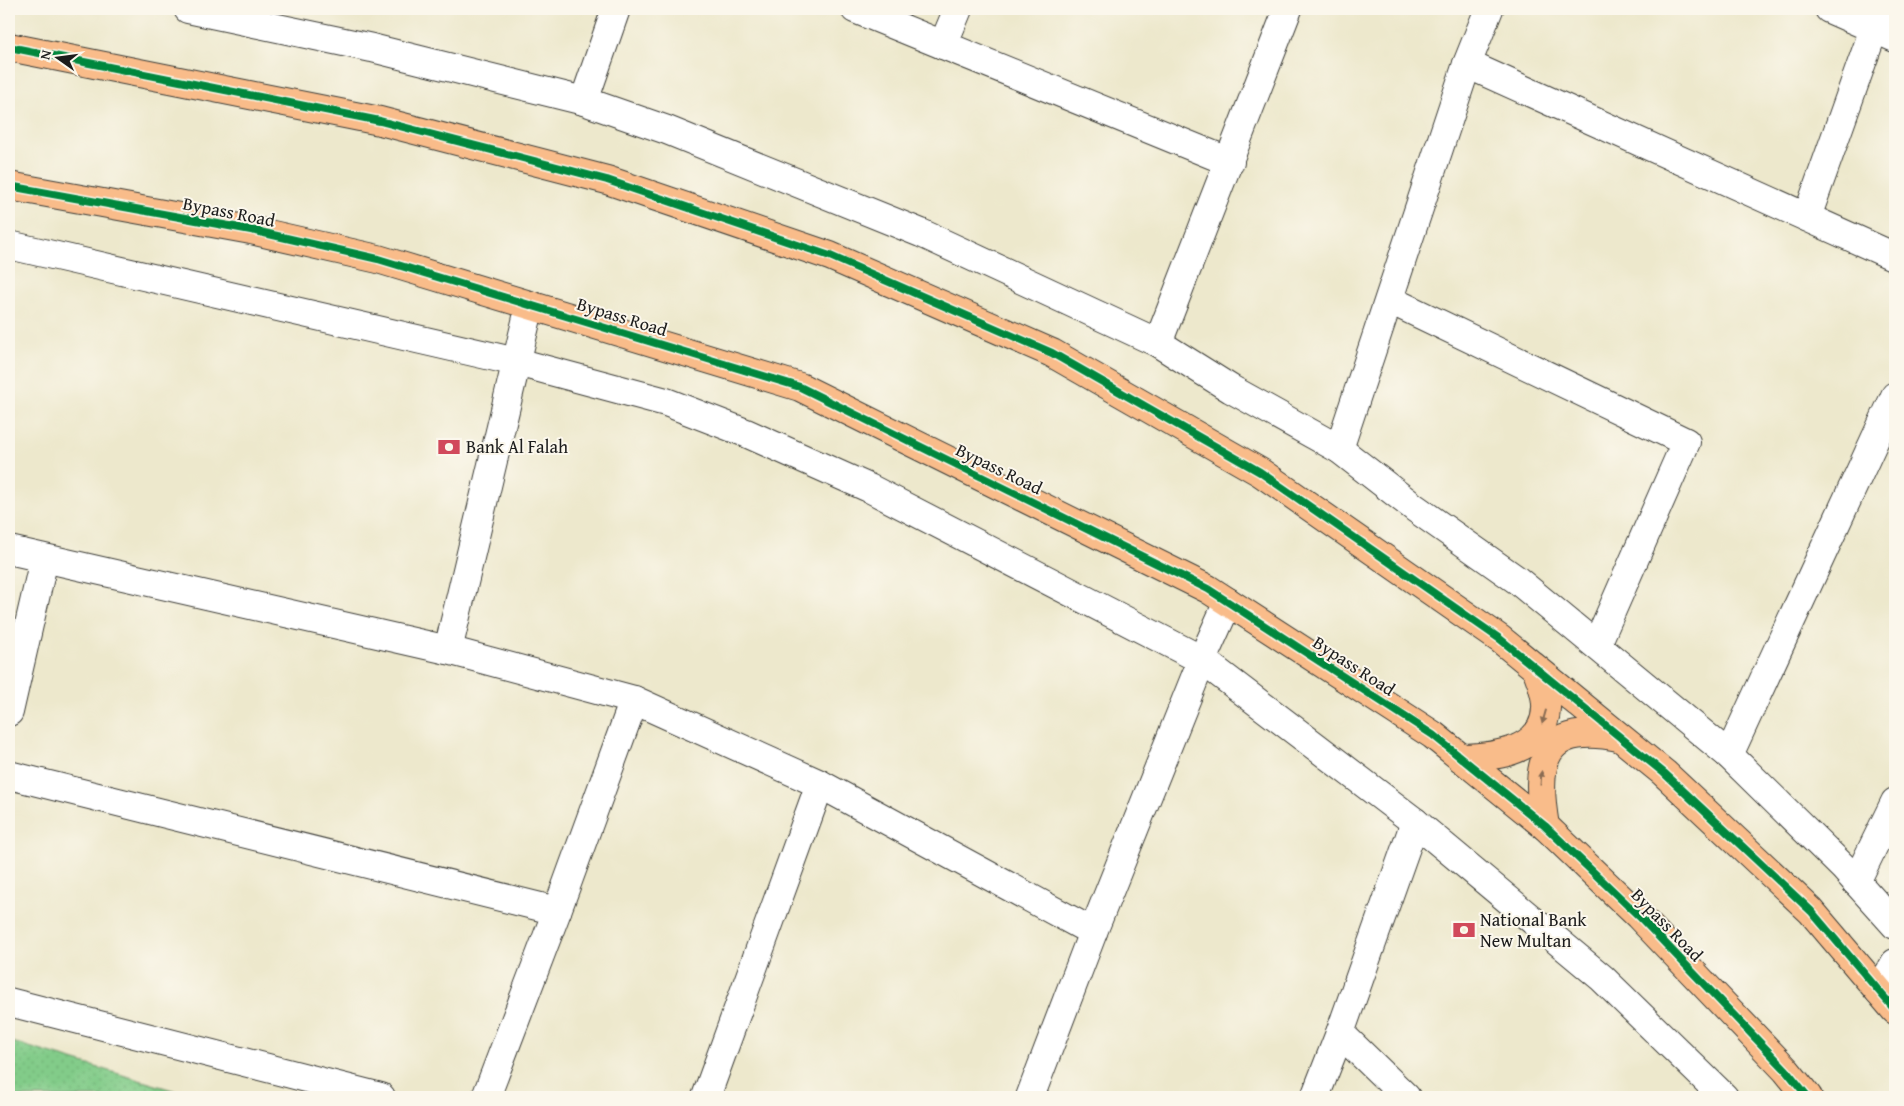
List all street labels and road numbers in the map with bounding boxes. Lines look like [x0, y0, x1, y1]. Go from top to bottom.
street label: Bypass Road [181, 189, 278, 234]
street label: Bypass Road [574, 290, 671, 343]
street label: Bypass Road [951, 436, 1047, 501]
street label: Bypass Road [1308, 629, 1401, 703]
street label: Bypass Road [1625, 882, 1710, 968]

